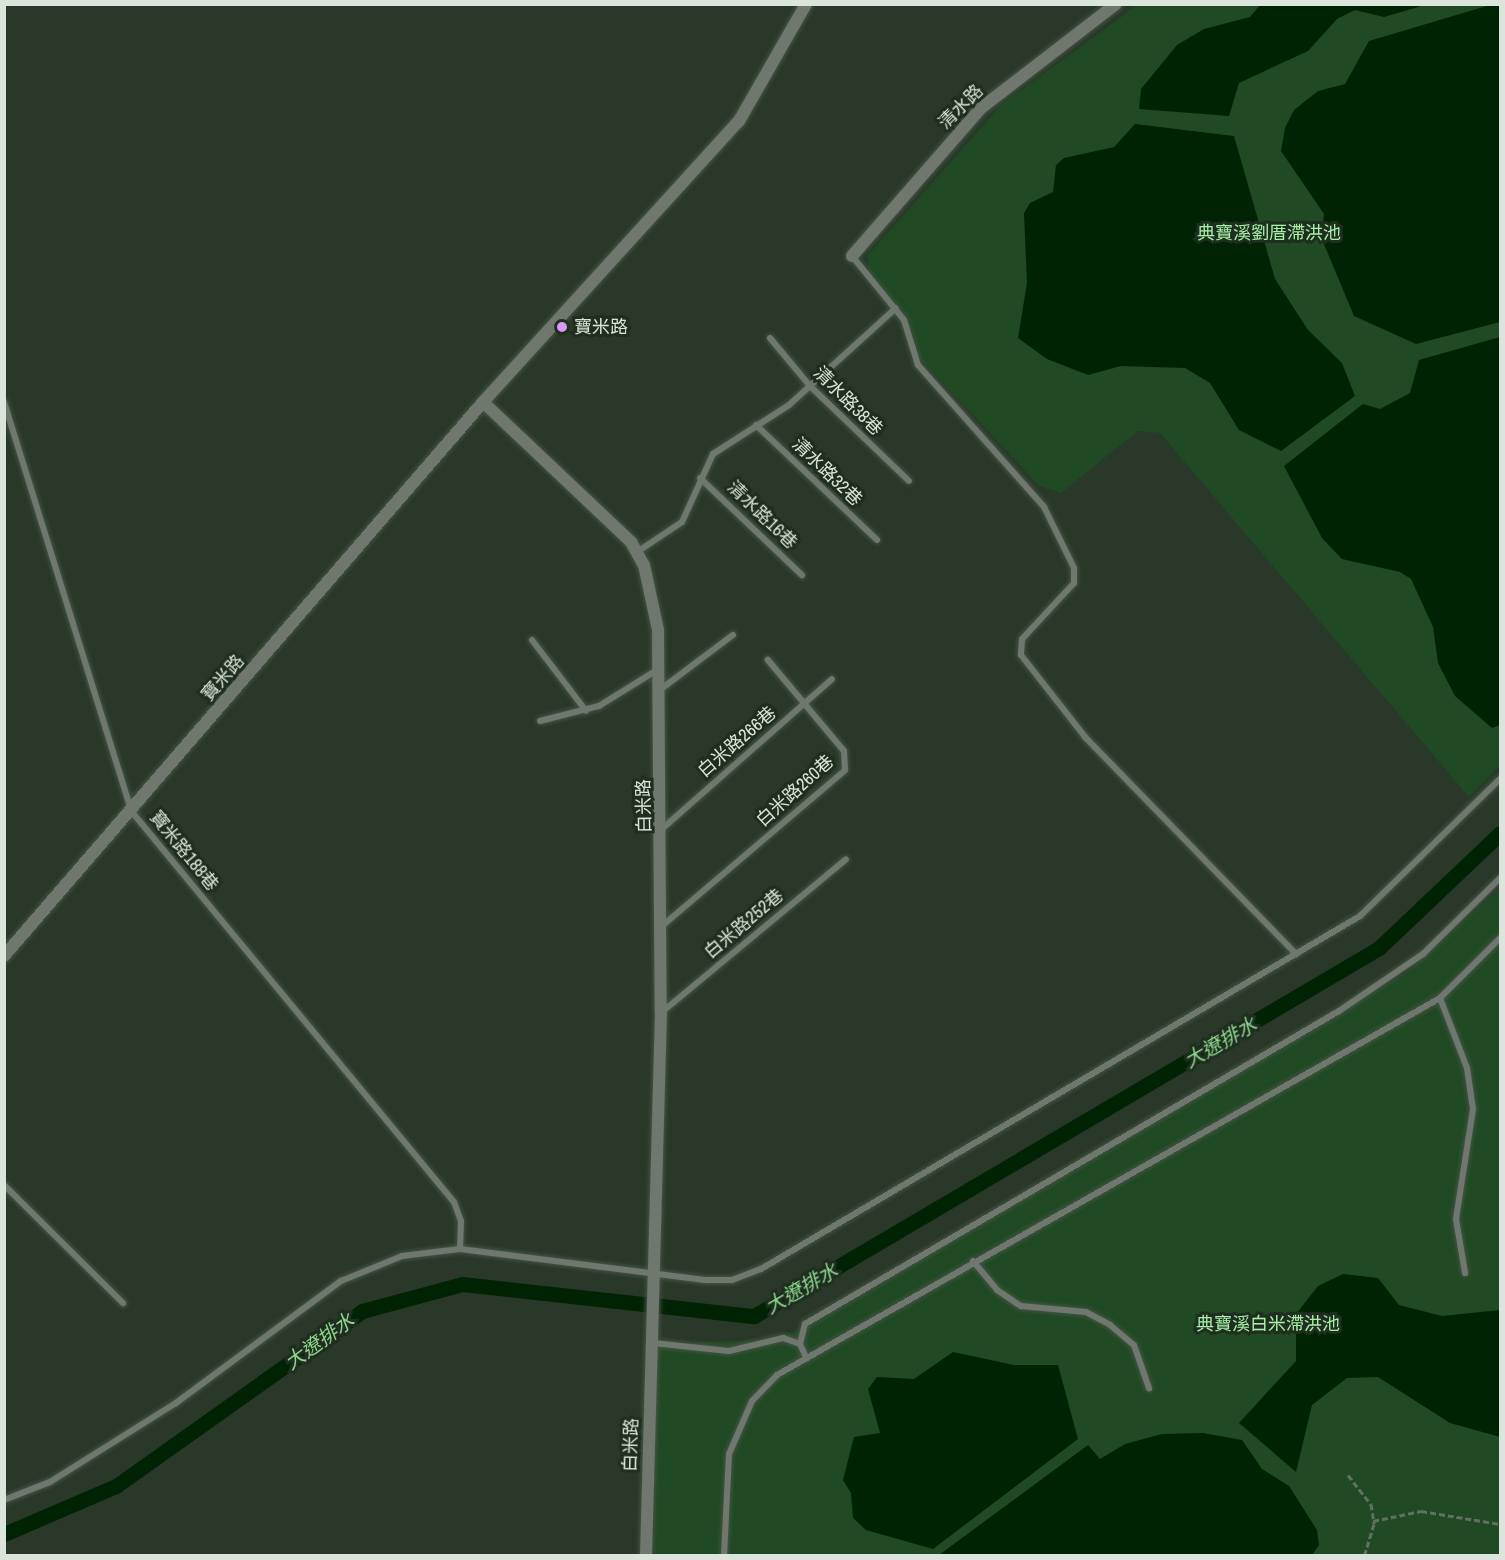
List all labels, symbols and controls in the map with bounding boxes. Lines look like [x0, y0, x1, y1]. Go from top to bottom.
street label: 清水路 [934, 80, 988, 134]
park label: 典寶溪劉厝滯洪池 [1197, 222, 1341, 244]
place label: 寶米路 [574, 316, 628, 338]
marker: 寶米路 [555, 320, 569, 334]
street label: 清水路38巷 [809, 362, 887, 440]
street label: 清水路32巷 [788, 434, 866, 510]
street label: 清水路16巷 [723, 477, 801, 553]
street label: 寶米路 [197, 651, 249, 705]
street label: 白米路266巷 [693, 702, 781, 782]
street label: 白米路260巷 [752, 751, 838, 831]
street label: 白米路 [633, 779, 655, 833]
street label: 寶米路188巷 [145, 807, 223, 895]
street label: 白米路252巷 [700, 885, 788, 963]
water label: 大遼排水 [1179, 1012, 1261, 1072]
water label: 大遼排水 [760, 1258, 842, 1318]
water label: 大遼排水 [280, 1308, 358, 1374]
park label: 典寶溪白米滯洪池 [1196, 1313, 1340, 1335]
street label: 白米路 [619, 1418, 643, 1472]

